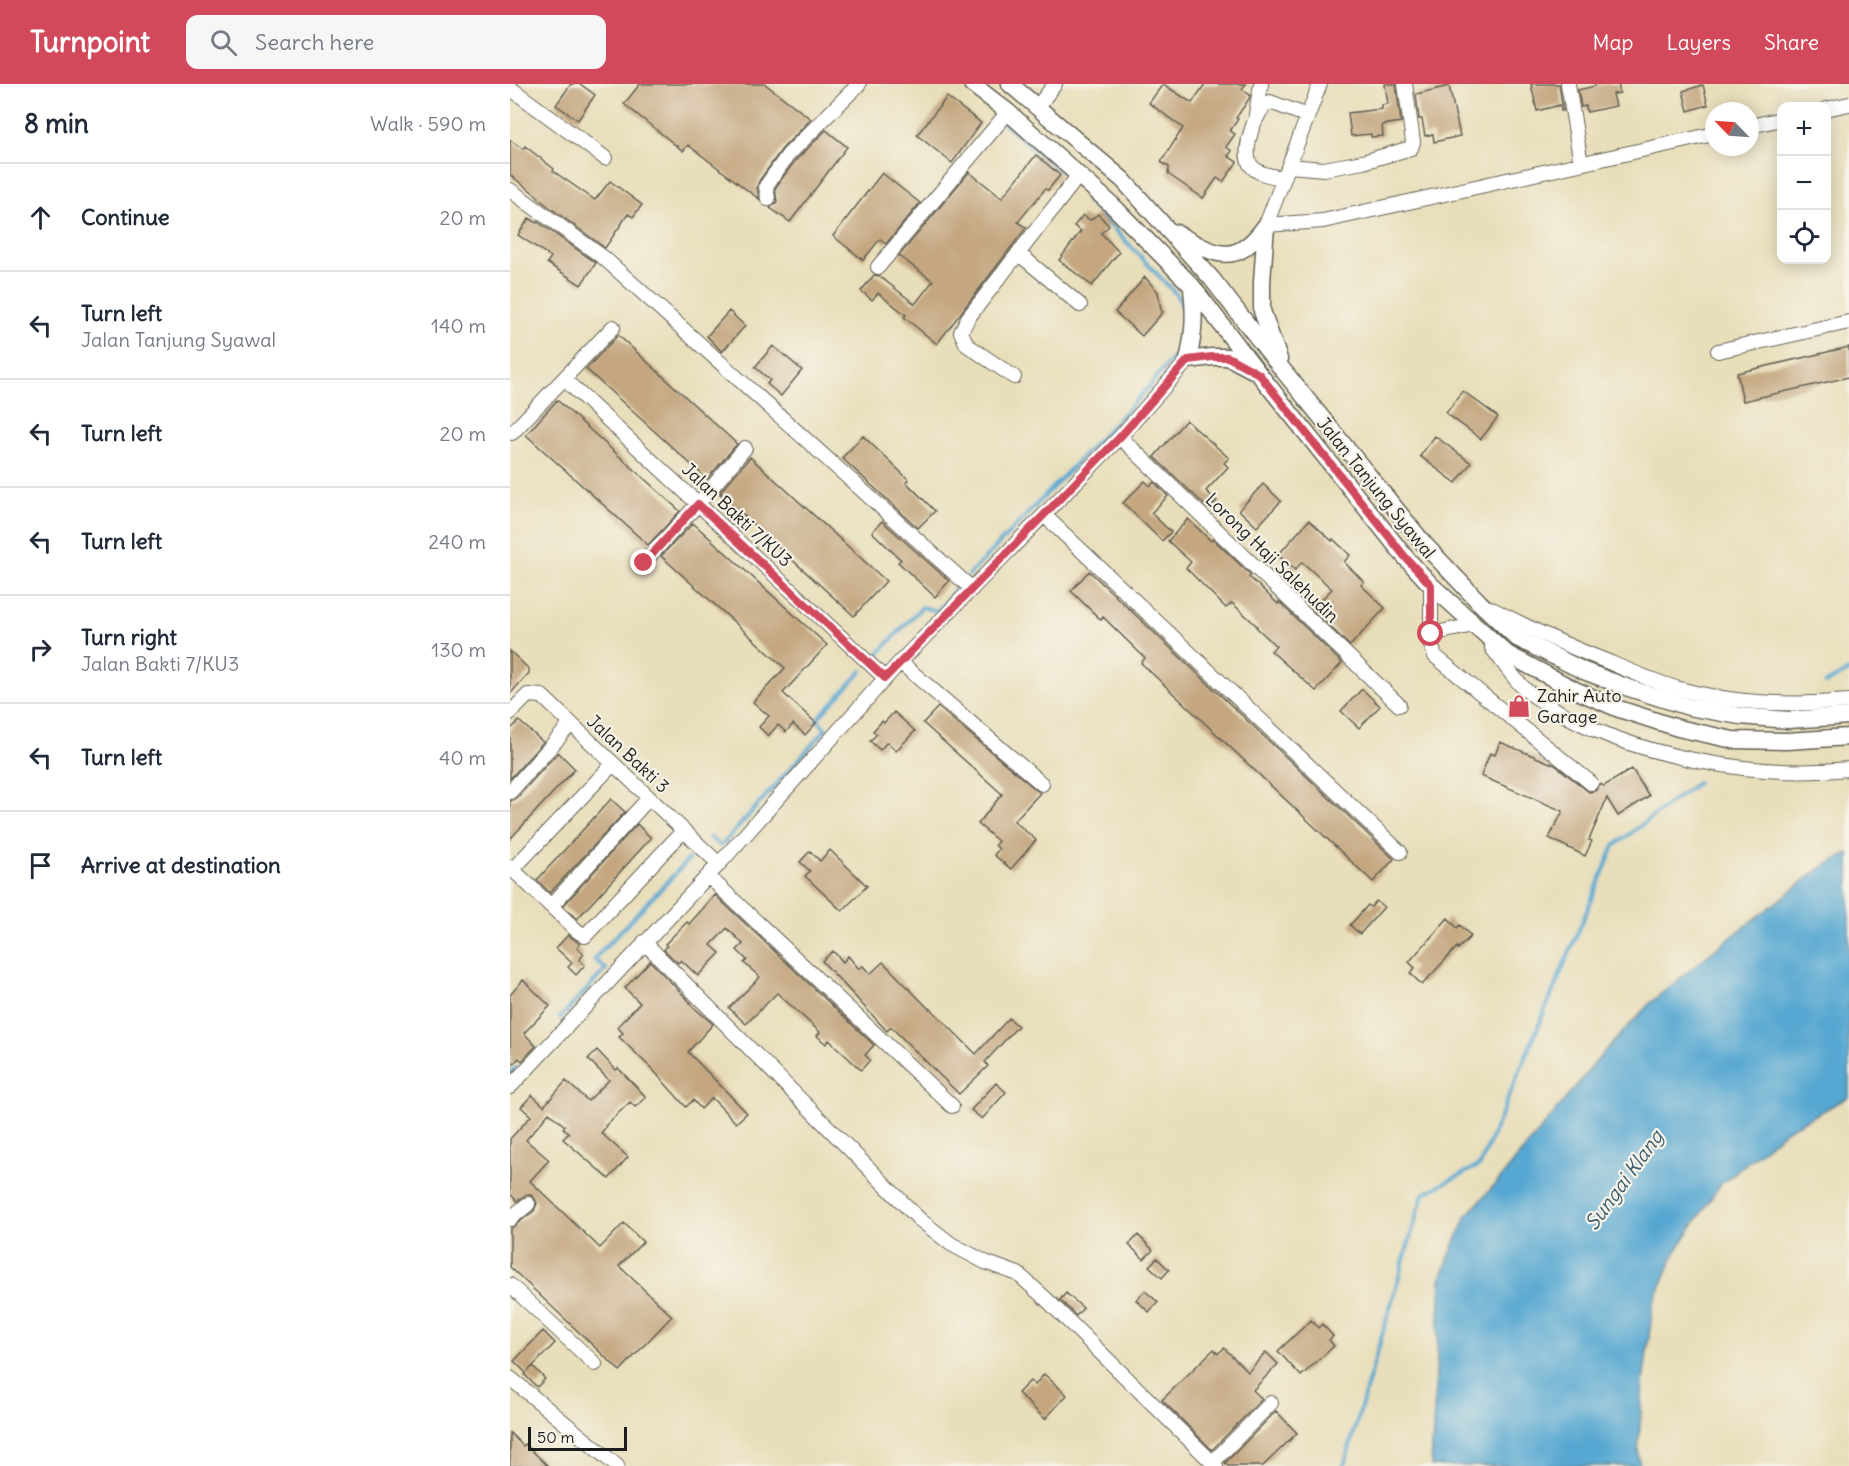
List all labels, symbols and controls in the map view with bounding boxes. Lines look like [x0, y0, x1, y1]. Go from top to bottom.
search box [186, 15, 606, 69]
text: Turnpoint [30, 24, 150, 60]
icon: search [207, 26, 240, 59]
text: Search here [255, 28, 374, 56]
text: Map [1593, 29, 1633, 56]
text: Layers [1666, 29, 1731, 56]
text: Share [1764, 29, 1819, 56]
north arrow [1705, 102, 1759, 156]
map controls [1777, 102, 1831, 264]
button: + [1777, 102, 1831, 156]
text: 8 min [24, 107, 89, 140]
text: Walk · 590 m [370, 111, 486, 136]
button: − [1777, 156, 1831, 210]
icon: ahead [24, 201, 57, 234]
text: Continue [81, 203, 170, 231]
text: 20 m [440, 205, 486, 230]
button: locate [1777, 210, 1831, 264]
text: Turn left [81, 299, 162, 327]
icon: left [24, 309, 57, 342]
text: 140 m [431, 313, 486, 338]
text: Jalan Tanjung Syawal [81, 327, 276, 352]
street label: Jalan Tanjung Syawal [1312, 412, 1441, 563]
icon: left [24, 417, 57, 450]
text: Turn left [81, 419, 162, 447]
text: 20 m [440, 421, 486, 446]
street label: Jalan Bakti 7/KU3 [677, 458, 797, 572]
street label: Lorong Haji Salehudin [1201, 488, 1344, 627]
icon: left [24, 525, 57, 558]
text: Turn left [81, 527, 162, 555]
text: 240 m [428, 529, 486, 554]
route end [630, 549, 656, 575]
route start [1417, 620, 1443, 646]
text: Turn right [81, 623, 177, 651]
icon: right [24, 633, 57, 666]
text: 130 m [431, 637, 486, 662]
text: Jalan Bakti 7/KU3 [81, 651, 239, 676]
place label: Zahir Auto Garage [1537, 684, 1622, 728]
shop icon: Zahir Auto Garage [1506, 693, 1532, 719]
street label: Jalan Bakti 3 [582, 710, 674, 798]
icon: left [24, 741, 57, 774]
text: Turn left [81, 743, 162, 771]
text: 40 m [439, 745, 486, 770]
icon: arrive [24, 849, 57, 882]
text: Arrive at destination [81, 851, 281, 879]
water label: Sungai Klang [1579, 1123, 1669, 1234]
scale bar [528, 1424, 627, 1452]
text: 50 m [537, 1427, 575, 1447]

